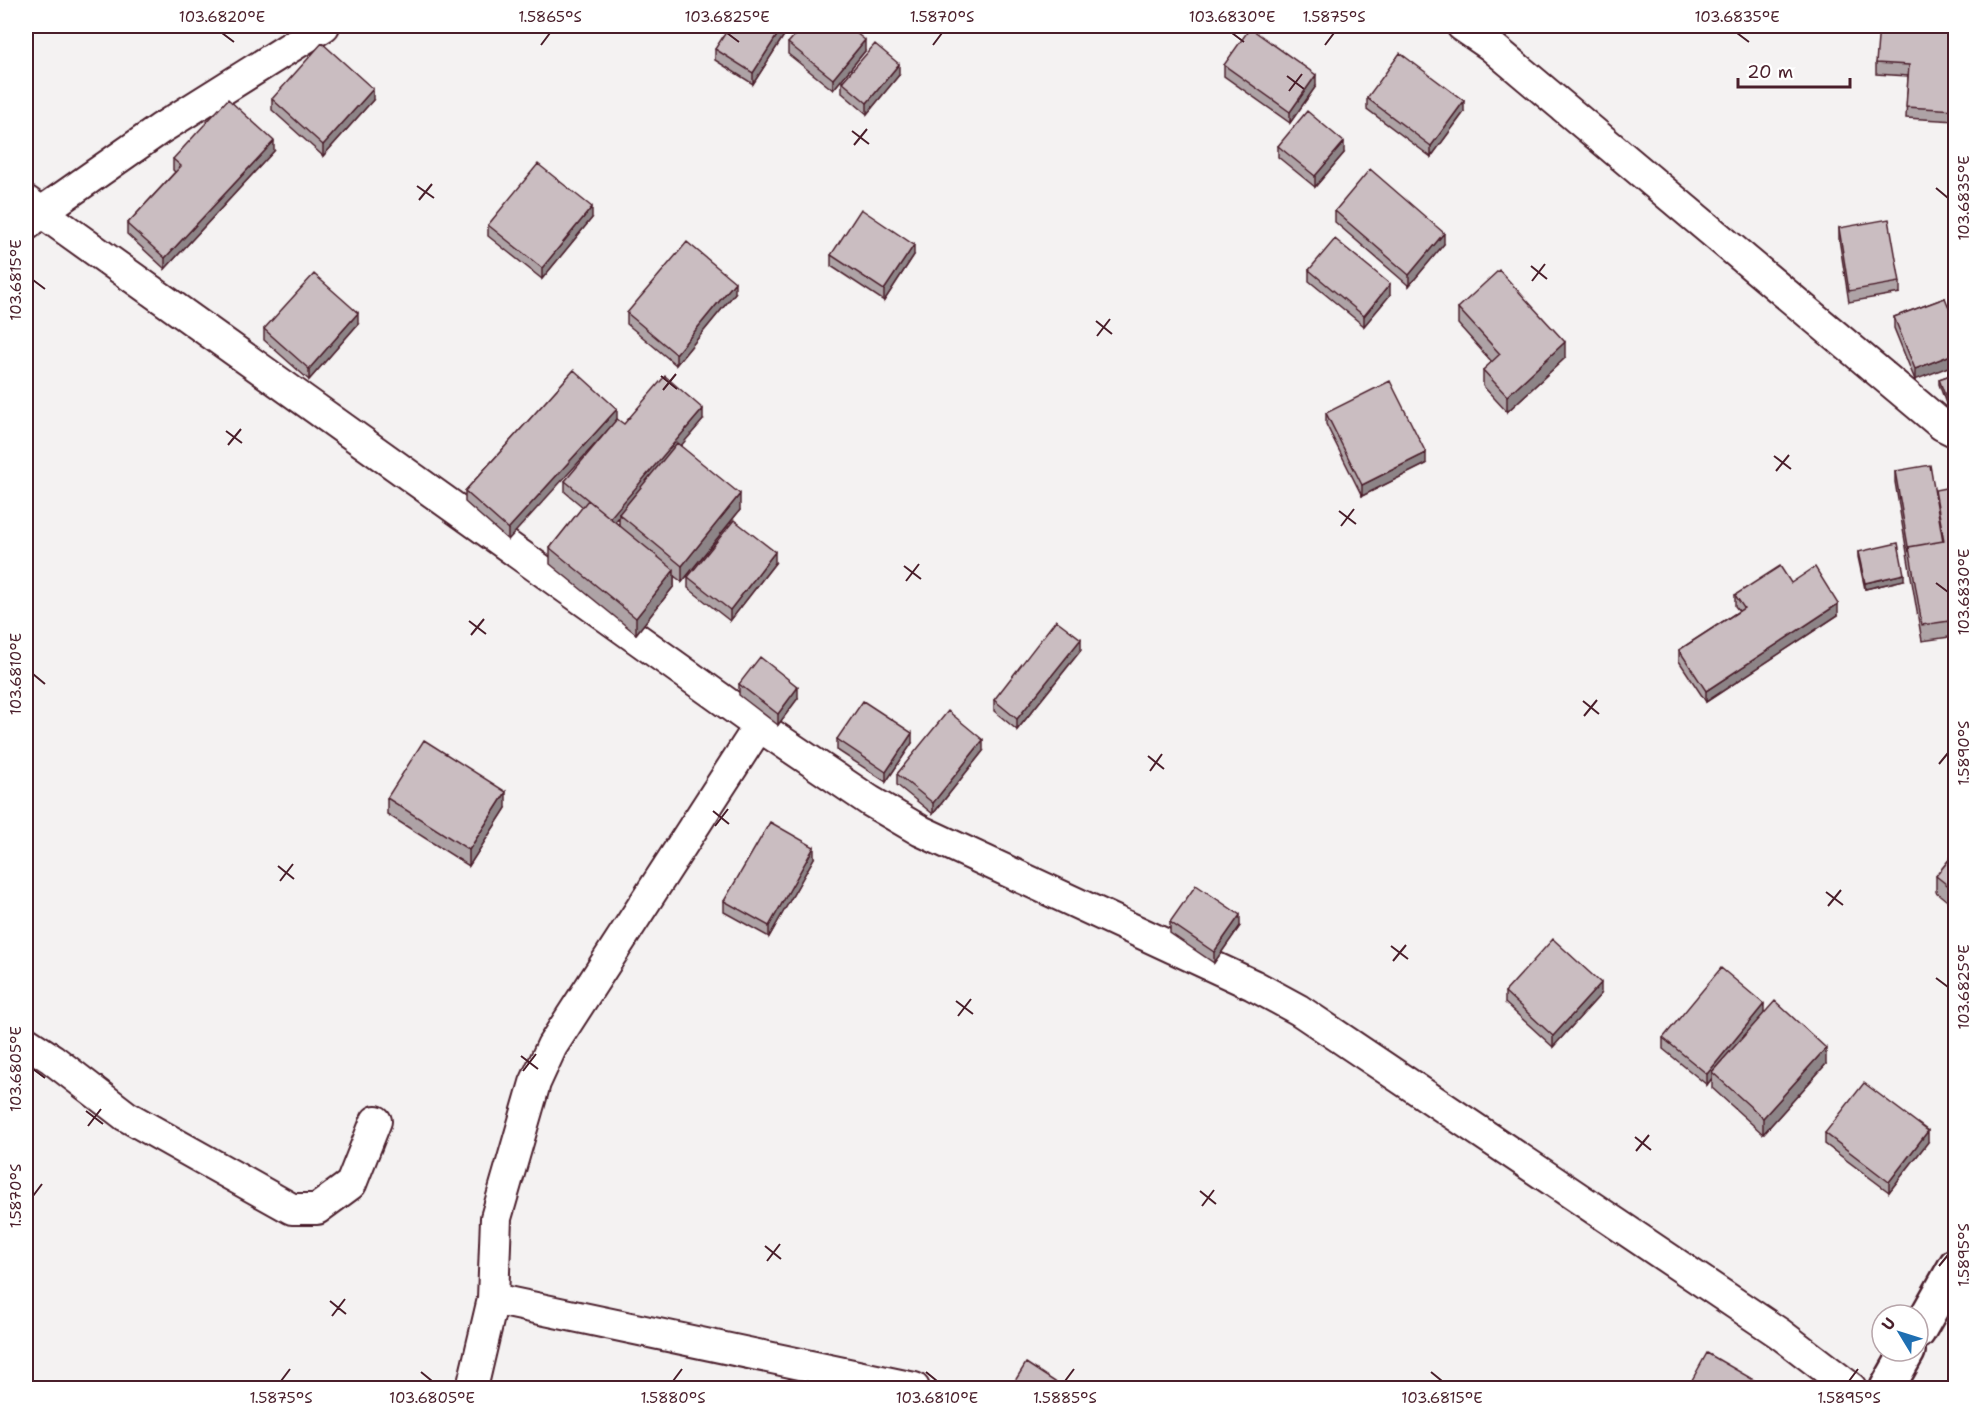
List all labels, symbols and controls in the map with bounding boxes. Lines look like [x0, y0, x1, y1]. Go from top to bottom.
text: 103.6820°E [179, 7, 265, 27]
text: 1.5865°S [518, 7, 582, 27]
text: 103.6825°E [684, 7, 770, 27]
text: 1.5870°S [910, 7, 974, 27]
text: 103.6830°E [1189, 7, 1275, 27]
text: 1.5875°S [1302, 7, 1366, 27]
text: 103.6835°E [1694, 7, 1780, 27]
scale bar [1738, 51, 1850, 89]
text: 20 m [1747, 60, 1793, 84]
text: 103.6835°E [1954, 155, 1974, 241]
text: 103.6815°E [6, 239, 26, 321]
text: 103.6830°E [1954, 549, 1974, 635]
text: 103.6810°E [6, 633, 26, 715]
text: 1.5890°S [1954, 721, 1974, 785]
text: 103.6825°E [1954, 944, 1974, 1030]
text: 103.6805°E [6, 1026, 26, 1112]
text: 1.5870°S [6, 1164, 26, 1228]
text: 1.5895°S [1954, 1223, 1974, 1287]
north arrow [1870, 1303, 1930, 1363]
text: U [1877, 1313, 1900, 1335]
text: 1.5875°S [249, 1388, 313, 1408]
text: 103.6805°E [389, 1388, 475, 1408]
text: 1.5880°S [640, 1388, 706, 1408]
text: 103.6810°E [896, 1388, 978, 1408]
text: 1.5885°S [1033, 1388, 1097, 1408]
text: 103.6815°E [1401, 1388, 1483, 1408]
text: 1.5895°S [1817, 1388, 1881, 1408]

